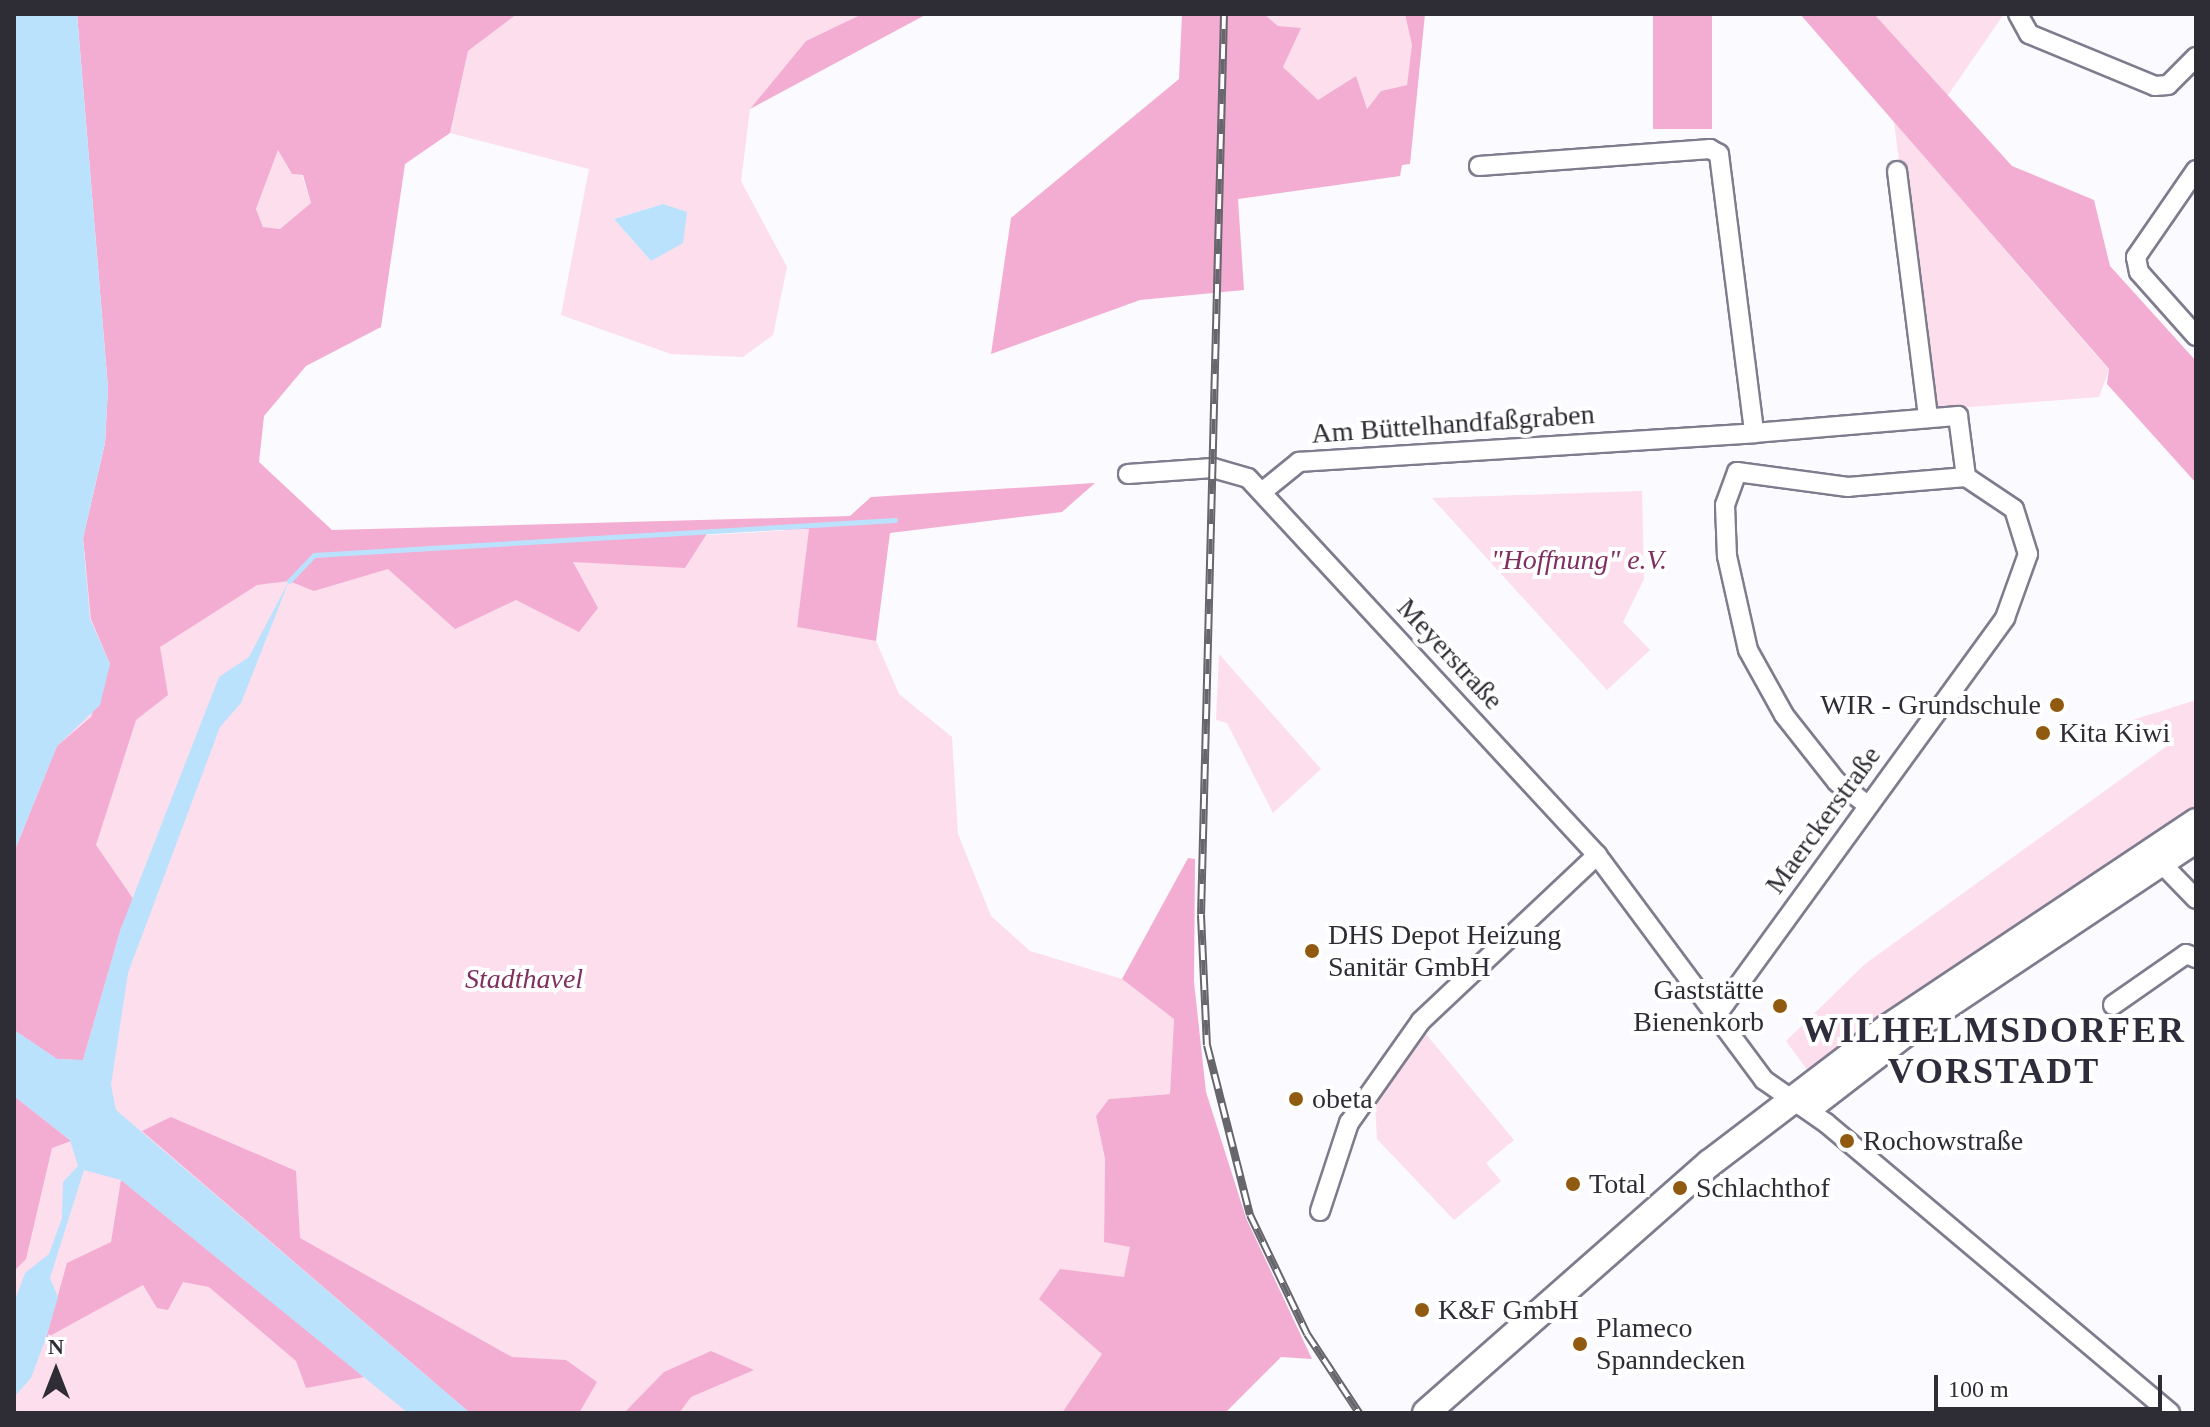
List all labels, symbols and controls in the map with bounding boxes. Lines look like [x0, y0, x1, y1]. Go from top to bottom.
street label: Am Büttelhandfaßgraben [1310, 397, 1596, 451]
park label: "Hoffnung" e.V. [1491, 543, 1667, 577]
street label: Meyerstraße [1390, 591, 1510, 717]
place label: WIR - Grundschule [1820, 688, 2041, 722]
marker: WIR - Grundschule [2048, 696, 2066, 714]
place label: Kita Kiwi [2059, 716, 2170, 750]
marker: Kita Kiwi [2034, 724, 2052, 742]
street label: Maerckerstraße [1758, 740, 1888, 900]
place label: DHS Depot Heizung Sanitär GmbH [1328, 918, 1561, 984]
marker: DHS Depot Heizung Sanitär GmbH [1303, 942, 1321, 960]
park label: Stadthavel [465, 962, 583, 996]
place label: Gaststätte Bienenkorb [1633, 973, 1764, 1039]
marker: Gaststätte Bienenkorb [1771, 997, 1789, 1015]
district label: WILHELMSDORFER VORSTADT [1802, 1008, 2186, 1093]
place label: obeta [1312, 1082, 1373, 1116]
marker: obeta [1287, 1090, 1305, 1108]
place label: Rochowstraße [1863, 1124, 2023, 1158]
marker: Rochowstraße [1838, 1132, 1856, 1150]
place label: Total [1589, 1167, 1646, 1201]
place label: Schlachthof [1696, 1171, 1830, 1205]
marker: Total [1564, 1175, 1582, 1193]
marker: Schlachthof [1671, 1179, 1689, 1197]
place label: K&F GmbH [1438, 1293, 1579, 1327]
marker: K&F GmbH [1413, 1301, 1431, 1319]
place label: Plameco Spanndecken [1596, 1311, 1745, 1377]
north arrow [16, 1331, 96, 1411]
text: N [48, 1334, 64, 1359]
marker: Plameco Spanndecken [1571, 1335, 1589, 1353]
scale bar [1938, 1359, 2166, 1409]
text: 100 m [1948, 1376, 2009, 1402]

